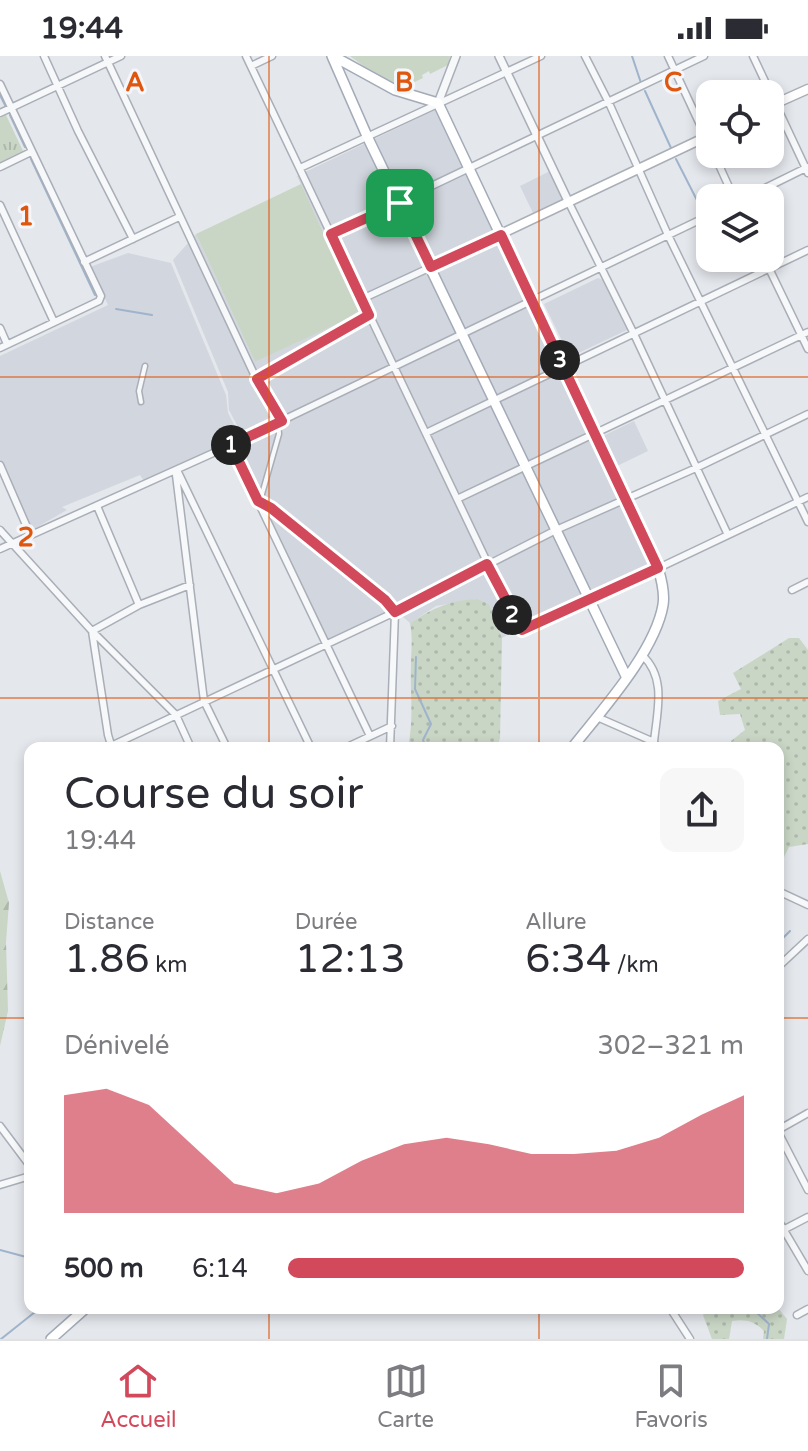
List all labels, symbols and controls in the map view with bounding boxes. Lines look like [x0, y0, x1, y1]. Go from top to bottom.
text: 19:44 [40, 10, 123, 47]
text: A [125, 67, 145, 98]
text: B [395, 67, 413, 98]
text: C [664, 67, 682, 98]
map controls [696, 80, 784, 272]
button: locate [696, 80, 784, 168]
pin [366, 169, 434, 237]
icon: arrive [378, 181, 422, 225]
button: layers [696, 184, 784, 272]
text: 1 [18, 201, 34, 232]
pin: 3 [540, 340, 580, 380]
text: 3 [553, 347, 567, 373]
pin: 1 [211, 425, 251, 465]
text: 1 [224, 432, 238, 458]
text: 2 [18, 522, 34, 553]
pin: 2 [492, 595, 532, 635]
text: 2 [505, 602, 519, 628]
text: Course du soir [64, 768, 363, 821]
button: share [660, 768, 744, 852]
text: 19:44 [64, 825, 136, 856]
text: Distance [64, 909, 155, 935]
text: Durée [295, 909, 357, 935]
text: Allure [525, 909, 587, 935]
text: 1.86 [64, 935, 150, 983]
text: 12:13 [295, 935, 406, 983]
text: 6:34 [525, 935, 611, 983]
text: km [150, 952, 187, 978]
text: /km [611, 952, 659, 978]
text: Dénivelé [64, 1030, 170, 1061]
text: 302–321 m [598, 1030, 744, 1061]
text: 500 m [64, 1253, 144, 1284]
text: 6:14 [192, 1253, 248, 1284]
tab: Accueil [100, 1359, 177, 1433]
tab: Carte [377, 1359, 434, 1433]
tab: Favoris [634, 1359, 708, 1433]

